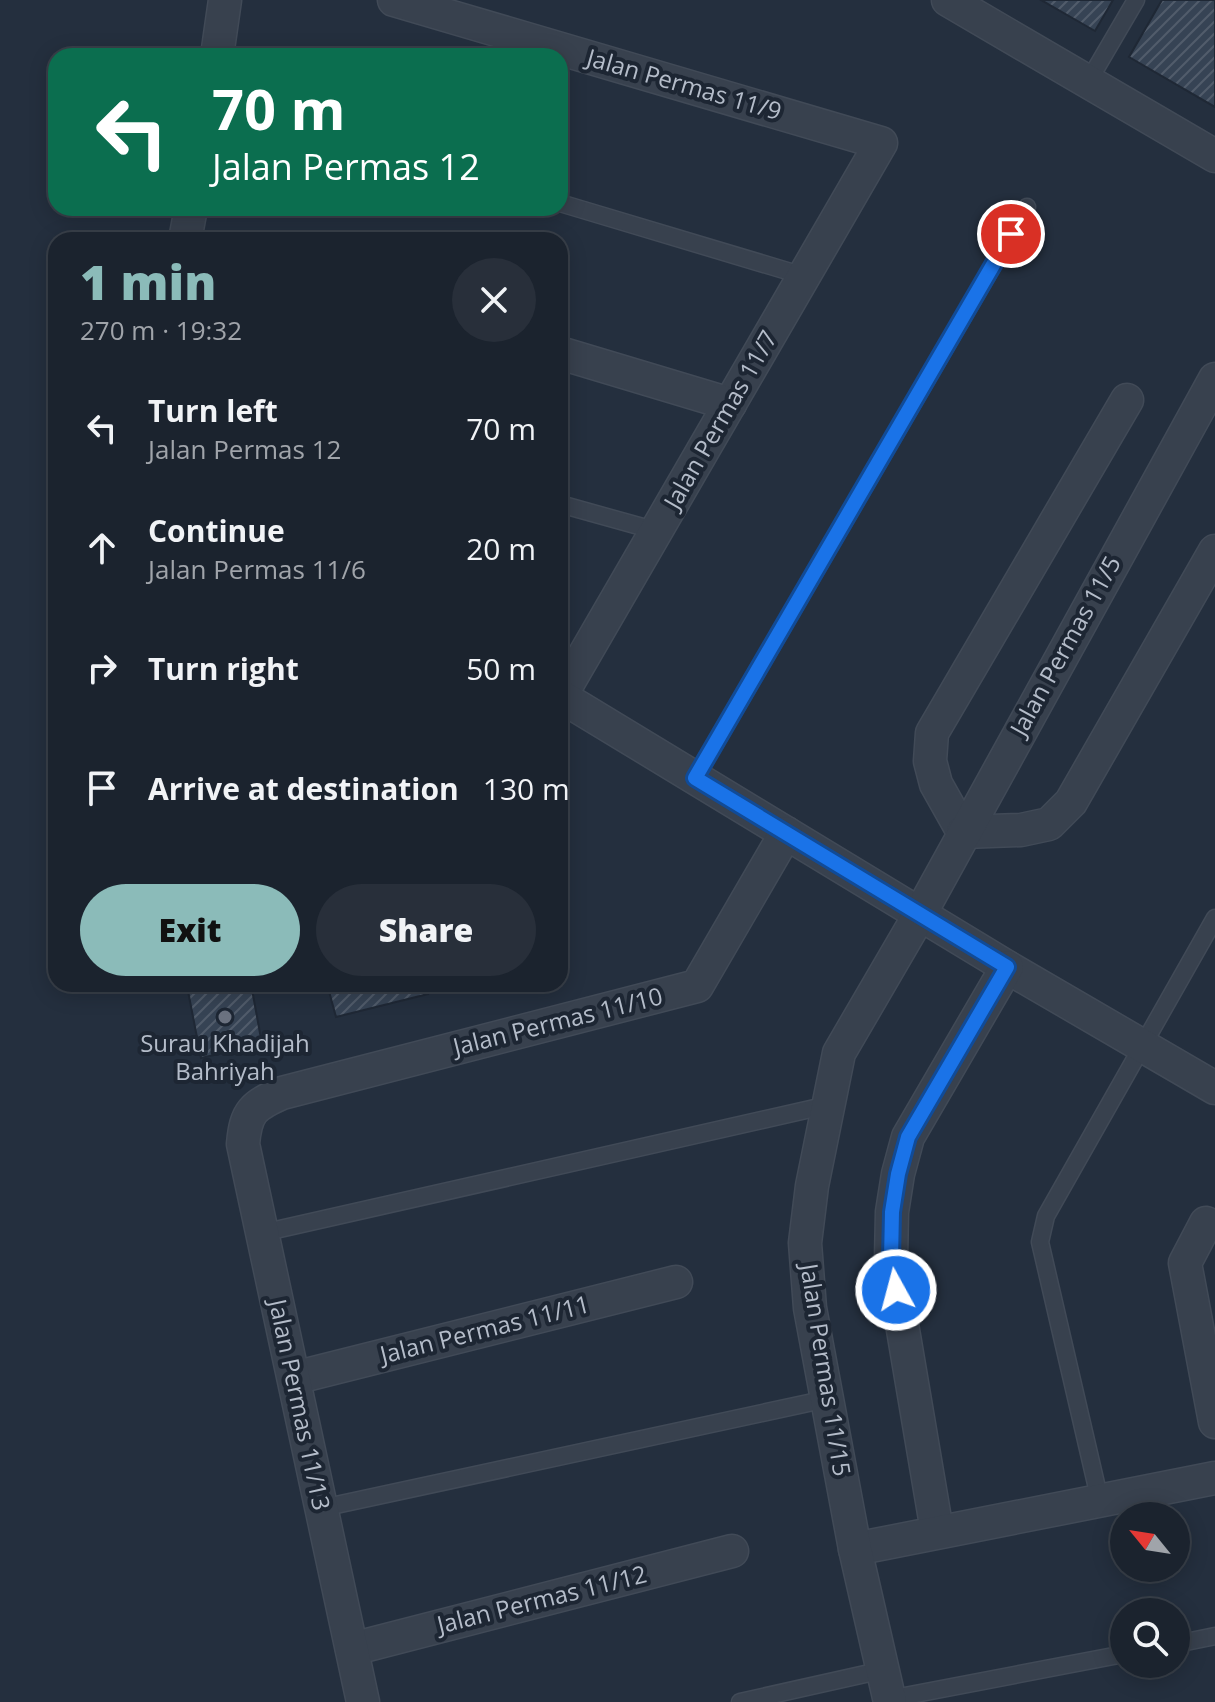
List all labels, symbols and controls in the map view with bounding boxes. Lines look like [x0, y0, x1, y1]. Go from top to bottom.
street label: Jalan Permas 11/9 [581, 39, 786, 127]
text: 70 m [212, 70, 346, 146]
icon: left [80, 80, 184, 184]
text: Jalan Permas 12 [212, 142, 480, 191]
pin [977, 200, 1045, 268]
icon: arrive [989, 212, 1033, 256]
text: 1 min [80, 249, 216, 314]
button: close [452, 258, 536, 342]
text: 270 m · 19:32 [80, 312, 242, 348]
street label: Jalan Permas 11/7 [654, 324, 784, 516]
text: Turn left [148, 390, 278, 431]
icon: left [80, 406, 124, 450]
text: 70 m [466, 408, 536, 449]
text: Jalan Permas 12 [148, 431, 341, 467]
text: Continue [148, 510, 285, 551]
icon: ahead [80, 526, 124, 570]
text: 20 m [466, 528, 536, 569]
street label: Jalan Permas 11/5 [1001, 549, 1128, 743]
text: Jalan Permas 11/6 [148, 551, 366, 587]
icon: right [80, 646, 124, 690]
text: Turn right [148, 648, 299, 689]
text: 50 m [466, 648, 536, 689]
icon: arrive [80, 766, 124, 810]
text: Arrive at destination [148, 768, 459, 809]
text: 130 m [483, 768, 570, 809]
button: Exit [80, 884, 300, 976]
button: Share [316, 884, 536, 976]
street label: Jalan Permas 11/10 [448, 979, 666, 1063]
marker: Surau Khadijah Bahriyah [216, 1008, 234, 1026]
place label: Surau Khadijah Bahriyah [140, 1026, 310, 1087]
position arrow [854, 1248, 938, 1332]
street label: Jalan Permas 11/15 [793, 1259, 860, 1478]
street label: Jalan Permas 11/11 [375, 1287, 593, 1371]
street label: Jalan Permas 11/13 [262, 1294, 339, 1513]
north arrow [1110, 1502, 1190, 1582]
map controls [1110, 1502, 1190, 1678]
street label: Jalan Permas 11/12 [432, 1557, 650, 1641]
button: search [1110, 1598, 1190, 1678]

